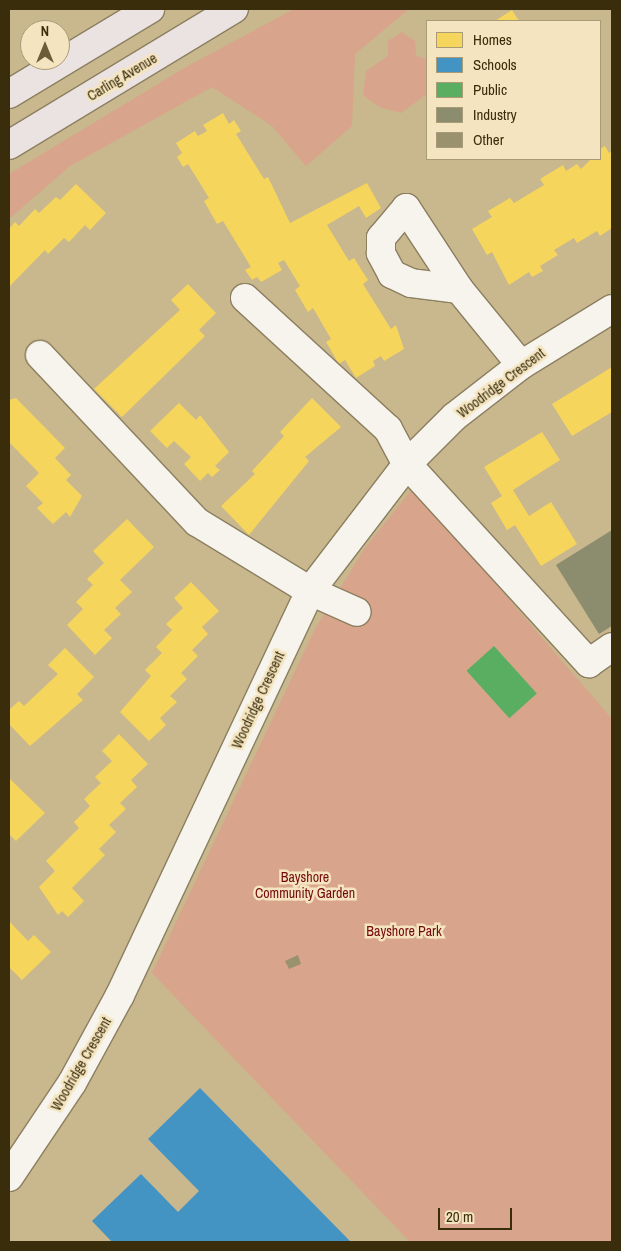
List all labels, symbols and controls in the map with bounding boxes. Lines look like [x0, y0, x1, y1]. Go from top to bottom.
north arrow [20, 20, 70, 70]
legend [426, 20, 601, 160]
text: N [41, 22, 49, 40]
text: Homes [473, 29, 512, 50]
street label: Carling Avenue [84, 49, 160, 105]
text: Schools [473, 54, 517, 75]
text: Public [473, 79, 507, 100]
text: Industry [473, 104, 517, 125]
text: Other [473, 129, 504, 150]
street label: Woodridge Crescent [454, 345, 548, 421]
street label: Woodridge Crescent [228, 649, 288, 751]
park label: Bayshore Community Garden [255, 869, 355, 902]
park label: Bayshore Park [366, 923, 442, 939]
street label: Woodridge Crescent [47, 1014, 115, 1114]
scale bar [441, 1198, 515, 1230]
text: 20 m [446, 1206, 473, 1227]

